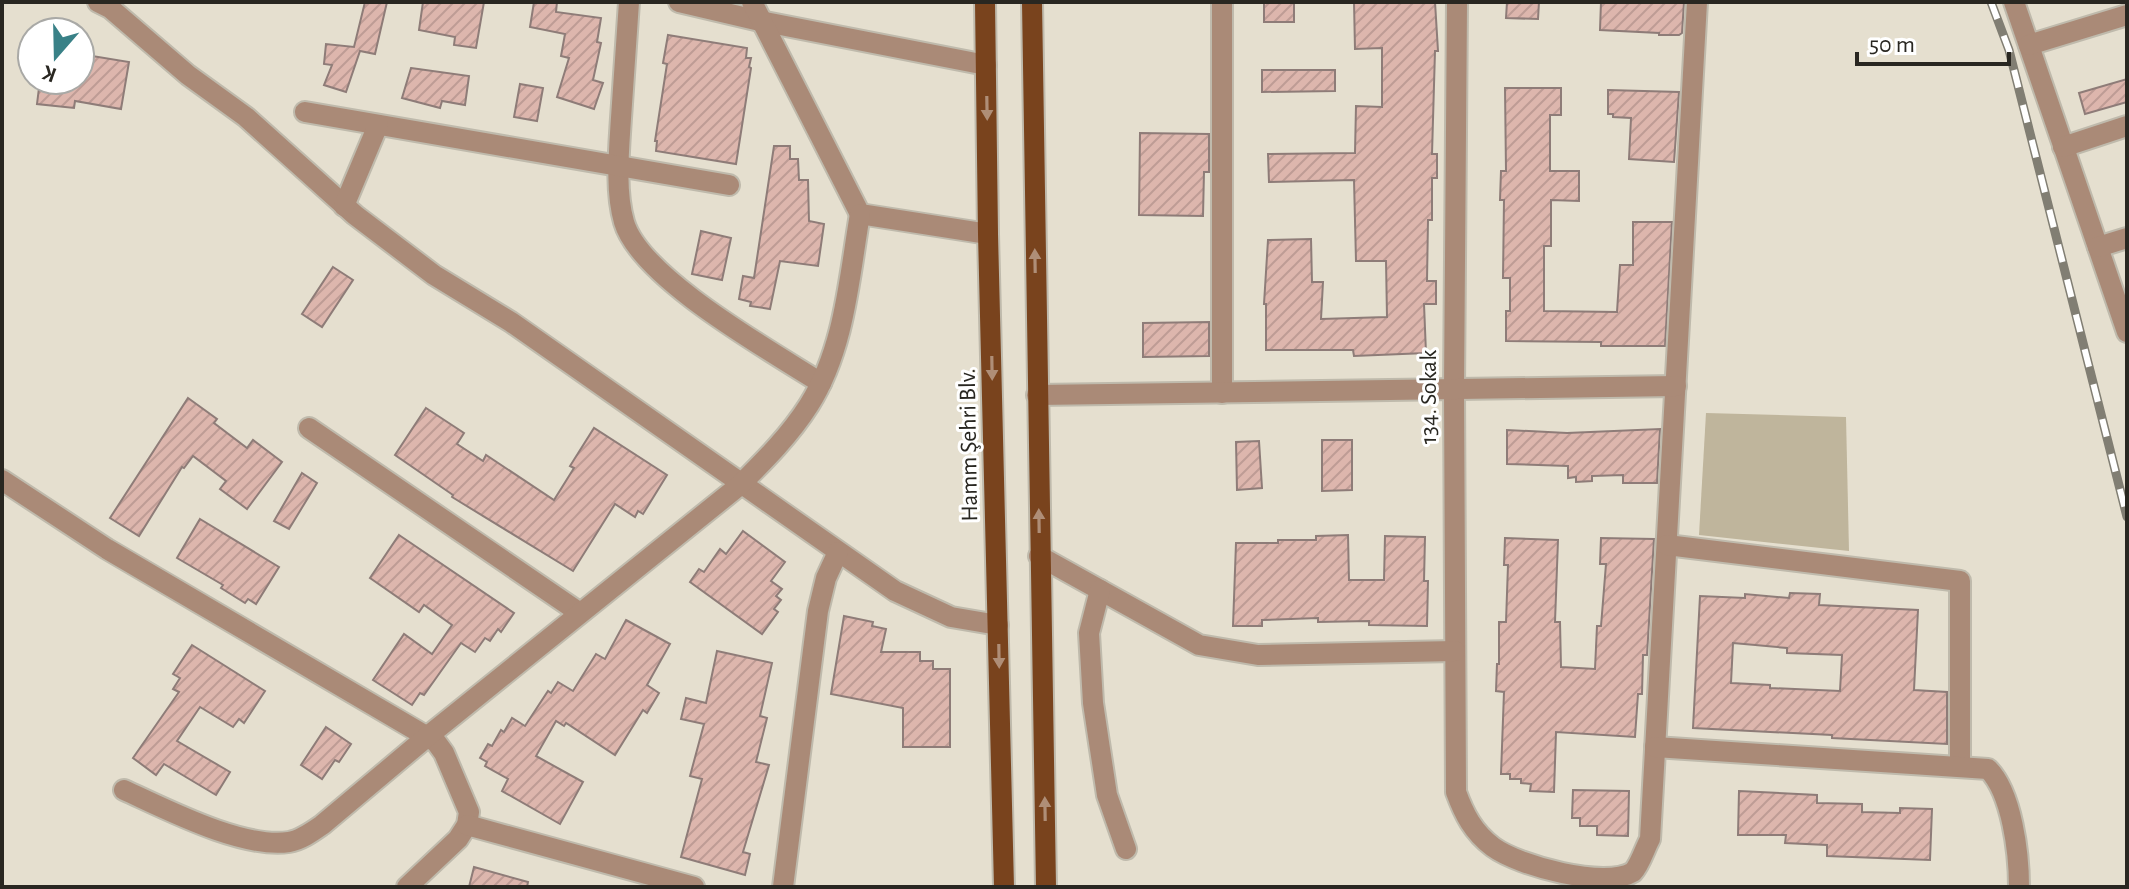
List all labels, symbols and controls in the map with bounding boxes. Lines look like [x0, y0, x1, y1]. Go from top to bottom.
north arrow [16, 16, 96, 96]
scale bar [1857, 16, 2009, 66]
text: 50 m [1869, 33, 1915, 57]
text: K [39, 61, 59, 86]
one-way arrow [981, 96, 993, 121]
one-way arrow [1029, 248, 1041, 273]
street label: 134. Sokak [1417, 350, 1441, 444]
one-way arrow [985, 356, 998, 381]
street label: Hamm Şehri Blv. [956, 368, 982, 522]
one-way arrow [1033, 508, 1045, 533]
one-way arrow [992, 644, 1005, 669]
one-way arrow [1038, 796, 1051, 821]

